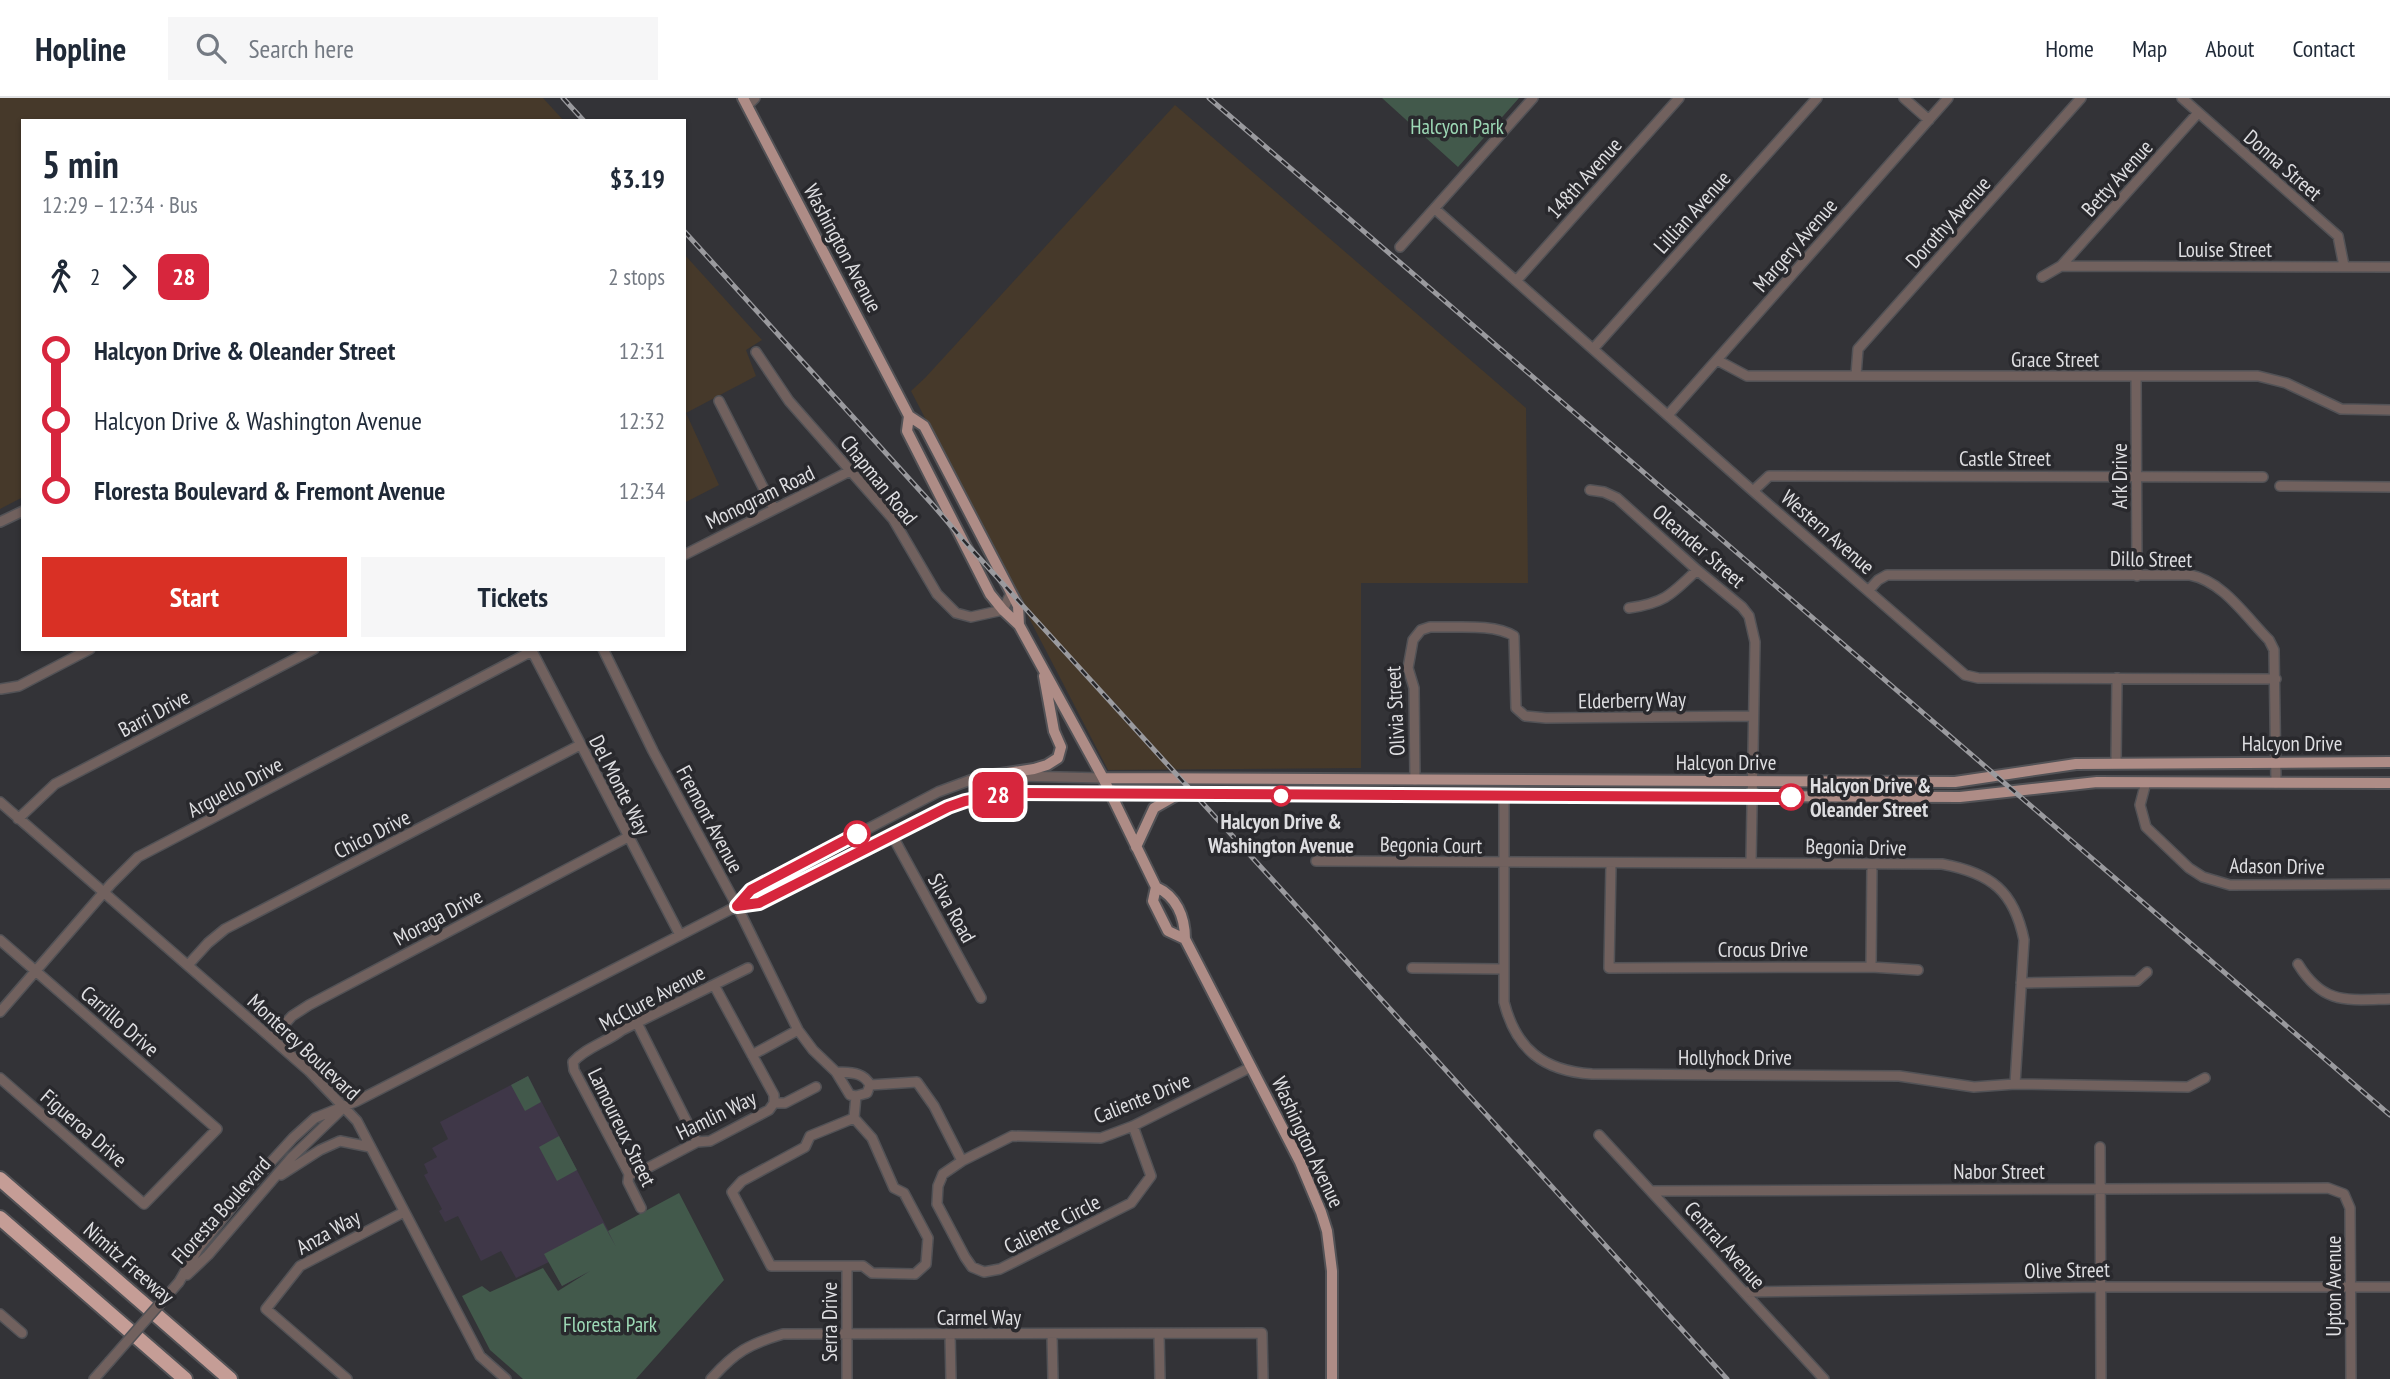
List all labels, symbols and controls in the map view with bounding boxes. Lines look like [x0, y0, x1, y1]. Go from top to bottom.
search box [168, 17, 658, 80]
text: Hopline [35, 27, 126, 70]
icon: search [192, 29, 230, 67]
text: Search here [248, 32, 354, 65]
text: Home [2045, 33, 2094, 64]
text: Map [2132, 33, 2167, 64]
text: About [2205, 33, 2254, 64]
text: Contact [2292, 33, 2355, 64]
park label: Halcyon Park [1410, 113, 1504, 140]
street label: Donna Street [2238, 124, 2328, 206]
street label: 148th Avenue [1540, 132, 1628, 224]
street label: Betty Avenue [2075, 134, 2159, 222]
text: 5 min [42, 139, 119, 188]
text: $3.19 [610, 162, 665, 195]
street label: Lillian Avenue [1648, 165, 1736, 259]
street label: Dorothy Avenue [1900, 171, 1996, 273]
street label: Washington Avenue [798, 179, 888, 317]
text: 12:29 – 12:34 · Bus [42, 190, 198, 219]
street label: Margery Avenue [1747, 193, 1843, 297]
street label: Louise Street [2178, 236, 2272, 263]
icon: walk [42, 258, 80, 296]
icon: forward [110, 258, 148, 296]
text: 28 [172, 261, 195, 292]
text: 2 [90, 262, 100, 291]
text: 2 stops [608, 262, 665, 291]
text: Halcyon Drive & Oleander Street [94, 334, 395, 367]
text: 12:31 [619, 336, 665, 365]
street label: Grace Street [2011, 346, 2099, 373]
text: Halcyon Drive & Washington Avenue [94, 404, 422, 437]
text: 12:32 [619, 406, 665, 435]
street label: Chapman Road [835, 430, 923, 530]
street label: Ark Drive [2106, 443, 2133, 509]
street label: Castle Street [1959, 445, 2051, 472]
street label: Monogram Road [701, 459, 819, 535]
text: Floresta Boulevard & Fremont Avenue [94, 474, 445, 507]
text: 12:34 [619, 476, 665, 505]
street label: Western Avenue [1776, 484, 1880, 580]
street label: Oleander Street [1647, 498, 1751, 594]
street label: Dillo Street [2110, 545, 2193, 573]
button: Start [42, 557, 347, 637]
button: Tickets [361, 557, 665, 637]
street label: Olivia Street [1379, 665, 1411, 757]
street label: Barri Drive [114, 683, 194, 743]
street label: Elderberry Way [1578, 686, 1686, 714]
street label: Del Monte Way [583, 730, 657, 840]
street label: Halcyon Drive [2242, 730, 2342, 757]
street label: Halcyon Drive [1676, 749, 1776, 776]
street label: Arguello Drive [183, 751, 287, 823]
street label: Fremont Avenue [670, 761, 750, 877]
line badge: 28 [967, 772, 1030, 818]
place label: Halcyon Drive & Oleander Street [1810, 772, 1931, 823]
text: 28 [987, 779, 1009, 810]
marker: Halcyon Drive & Oleander Street [1778, 784, 1804, 810]
marker: Halcyon Drive & Washington Avenue [1271, 786, 1291, 806]
street label: Chico Drive [329, 803, 415, 865]
place label: Halcyon Drive & Washington Avenue [1207, 808, 1354, 859]
unlabelled marker [844, 821, 870, 847]
street label: Begonia Court [1380, 831, 1483, 859]
street label: Begonia Drive [1805, 833, 1907, 861]
street label: Adason Drive [2229, 852, 2325, 880]
street label: Silva Road [922, 869, 982, 947]
street label: Moraga Drive [389, 882, 487, 952]
street label: Crocus Drive [1718, 936, 1808, 963]
street label: McClure Avenue [594, 959, 710, 1037]
street label: Carrillo Drive [75, 980, 165, 1062]
street label: Monterey Boulevard [242, 988, 366, 1106]
street label: Hollyhock Drive [1678, 1044, 1792, 1071]
street label: Lamoureux Street [582, 1063, 662, 1191]
street label: Caliente Drive [1090, 1066, 1194, 1130]
street label: Washington Avenue [1266, 1072, 1350, 1212]
street label: Figueroa Drive [35, 1083, 133, 1173]
street label: Hamlin Way [672, 1084, 761, 1146]
street label: Floresta Boulevard [166, 1151, 276, 1269]
street label: Nabor Street [1953, 1158, 2045, 1185]
street label: Caliente Circle [999, 1188, 1105, 1260]
street label: Central Avenue [1679, 1196, 1771, 1294]
street label: Anza Way [291, 1203, 365, 1261]
street label: Nimitz Freeway [78, 1216, 180, 1310]
street label: Upton Avenue [2320, 1236, 2347, 1336]
street label: Olive Street [2024, 1256, 2110, 1284]
street label: Serra Drive [816, 1282, 843, 1362]
street label: Carmel Way [937, 1304, 1021, 1331]
park label: Floresta Park [563, 1311, 657, 1338]

